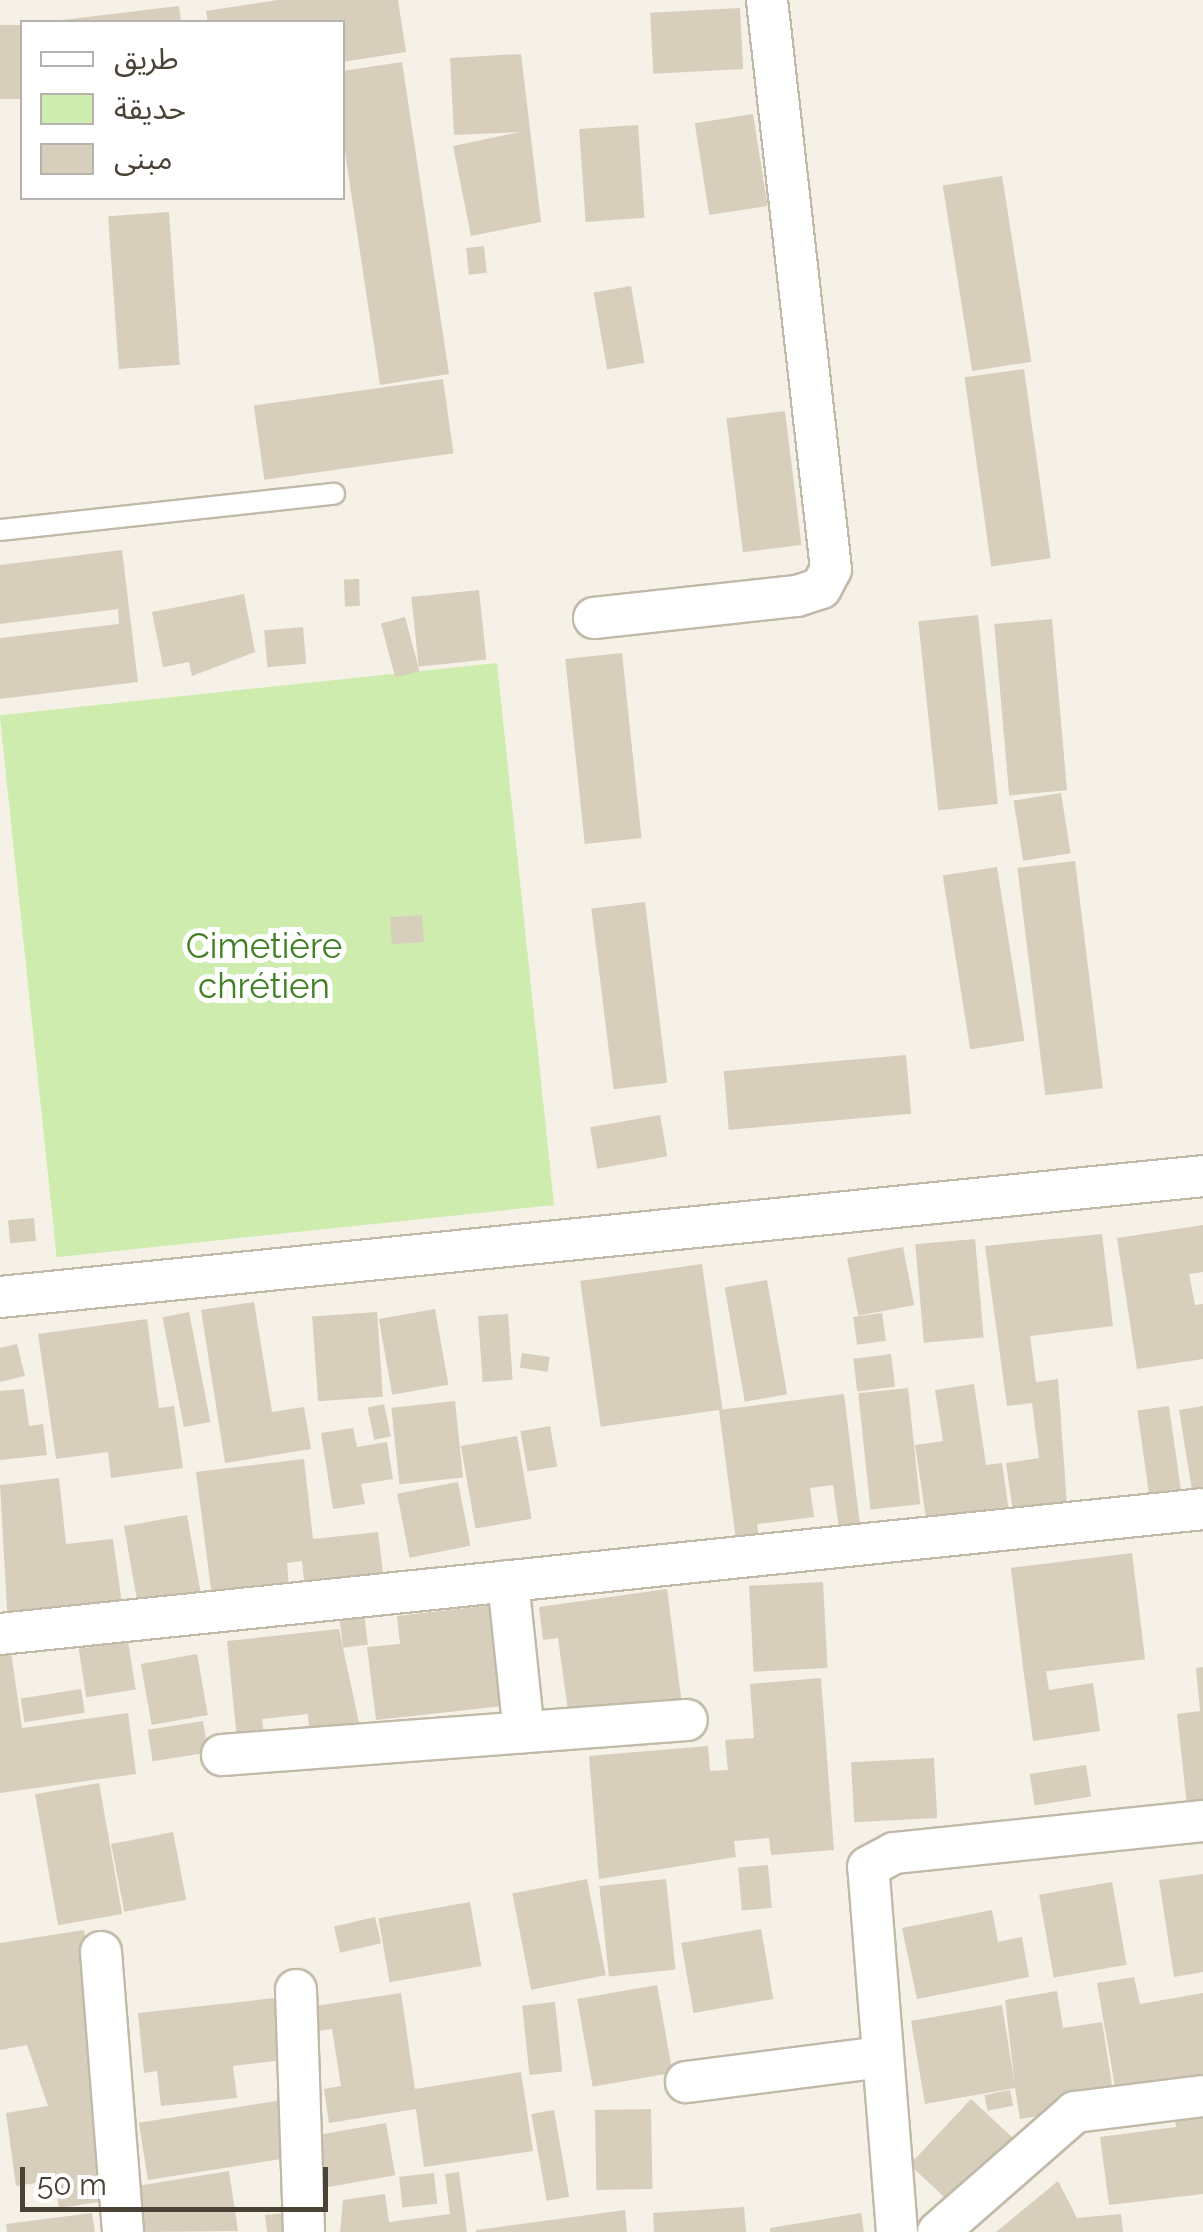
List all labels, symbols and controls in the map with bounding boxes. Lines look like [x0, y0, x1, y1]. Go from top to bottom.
legend [20, 20, 345, 200]
text: طريق [114, 41, 179, 76]
text: حديقة [114, 91, 186, 126]
text: مبنى [114, 141, 172, 176]
park label: Cimetière chrétien [186, 925, 342, 1007]
scale bar [25, 2147, 332, 2209]
text: 50 m [37, 2167, 107, 2202]

